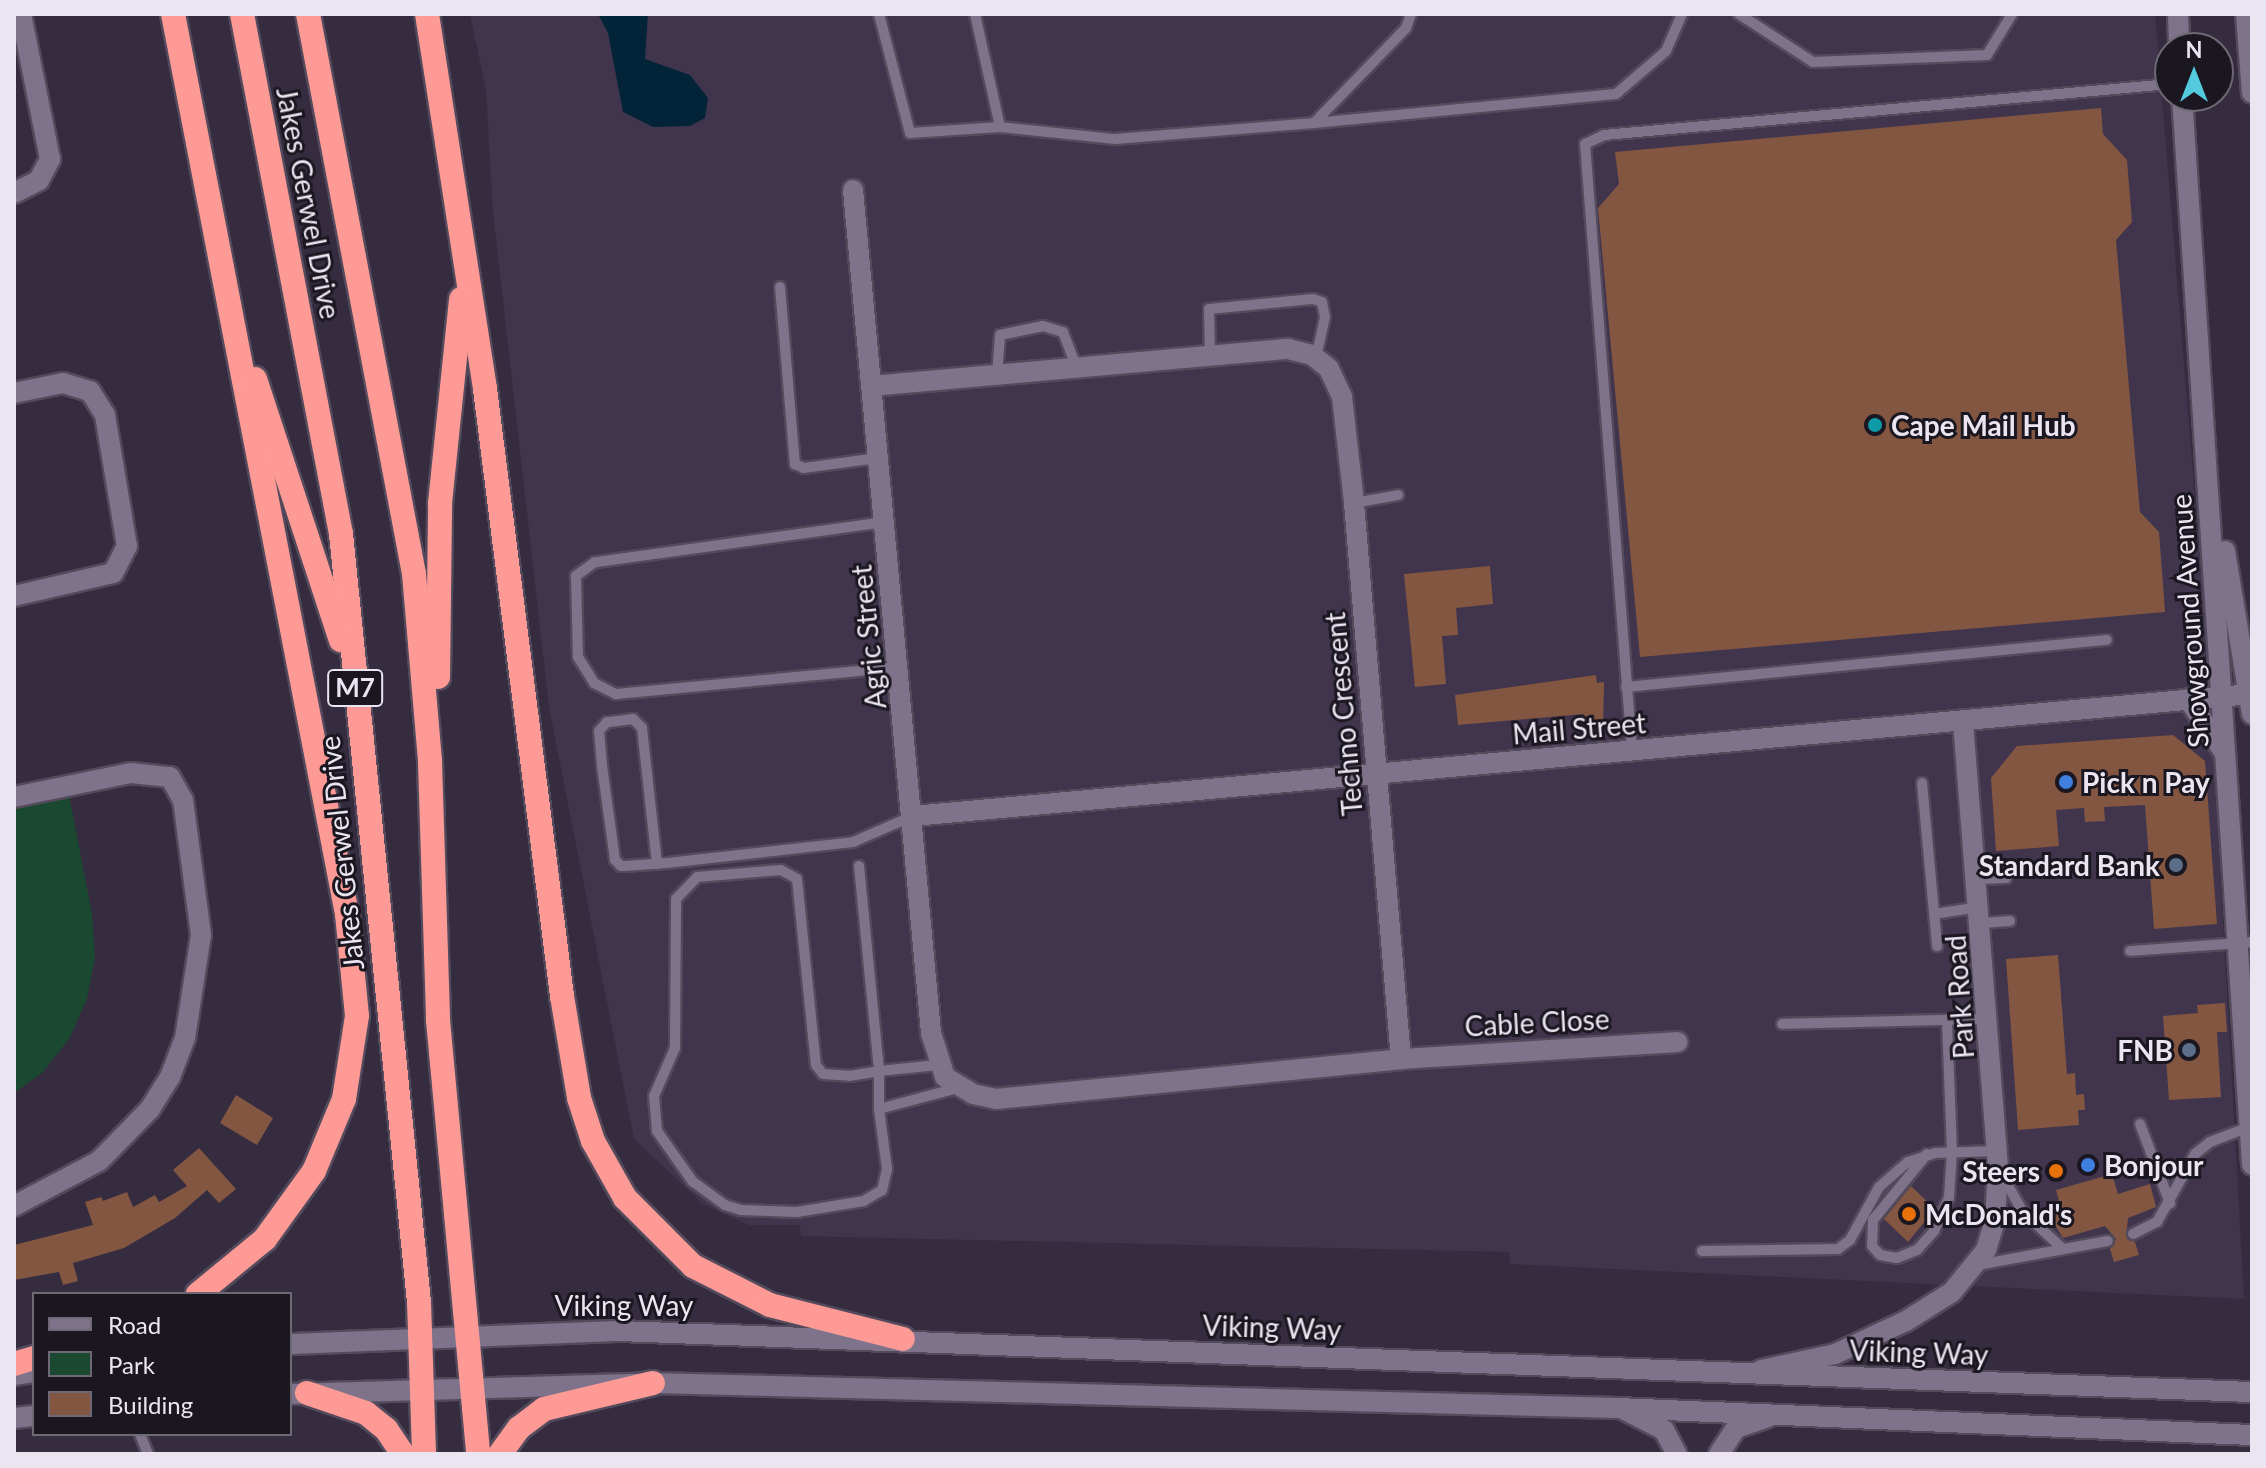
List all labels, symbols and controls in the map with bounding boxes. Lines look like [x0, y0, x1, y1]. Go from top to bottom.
north arrow [2154, 32, 2234, 112]
text: N [2186, 36, 2202, 63]
street label: Jakes Gerwel Drive [270, 84, 348, 322]
place label: Cape Mail Hub [1891, 408, 2076, 442]
marker: Cape Mail Hub [1866, 416, 1884, 434]
street label: Showground Avenue [2163, 493, 2215, 749]
street label: Agric Street [844, 563, 892, 711]
street label: Techno Crescent [1317, 611, 1369, 817]
road number: M7 [327, 666, 383, 710]
street label: Mail Street [1511, 705, 1647, 751]
street label: Jakes Gerwel Drive [312, 734, 370, 972]
place label: Pick n Pay [2082, 765, 2210, 799]
marker: Pick n Pay [2057, 773, 2075, 791]
place label: Standard Bank [1979, 848, 2160, 882]
marker: Standard Bank [2167, 856, 2185, 874]
street label: Park Road [1938, 934, 1980, 1060]
street label: Cable Close [1464, 1001, 1610, 1043]
place label: FNB [2117, 1033, 2173, 1067]
marker: FNB [2180, 1041, 2198, 1059]
place label: Bonjour [2104, 1148, 2204, 1182]
place label: Steers [1962, 1154, 2040, 1188]
marker: Bonjour [2079, 1156, 2097, 1174]
marker: Steers [2047, 1162, 2065, 1180]
place label: McDonald's [1925, 1197, 2072, 1231]
marker: McDonald's [1900, 1205, 1918, 1223]
street label: Viking Way [554, 1288, 694, 1322]
legend [32, 1292, 292, 1436]
street label: Viking Way [1202, 1308, 1342, 1346]
text: Road [108, 1310, 161, 1339]
street label: Viking Way [1849, 1333, 1989, 1371]
text: Park [108, 1350, 155, 1379]
text: Building [108, 1390, 193, 1419]

